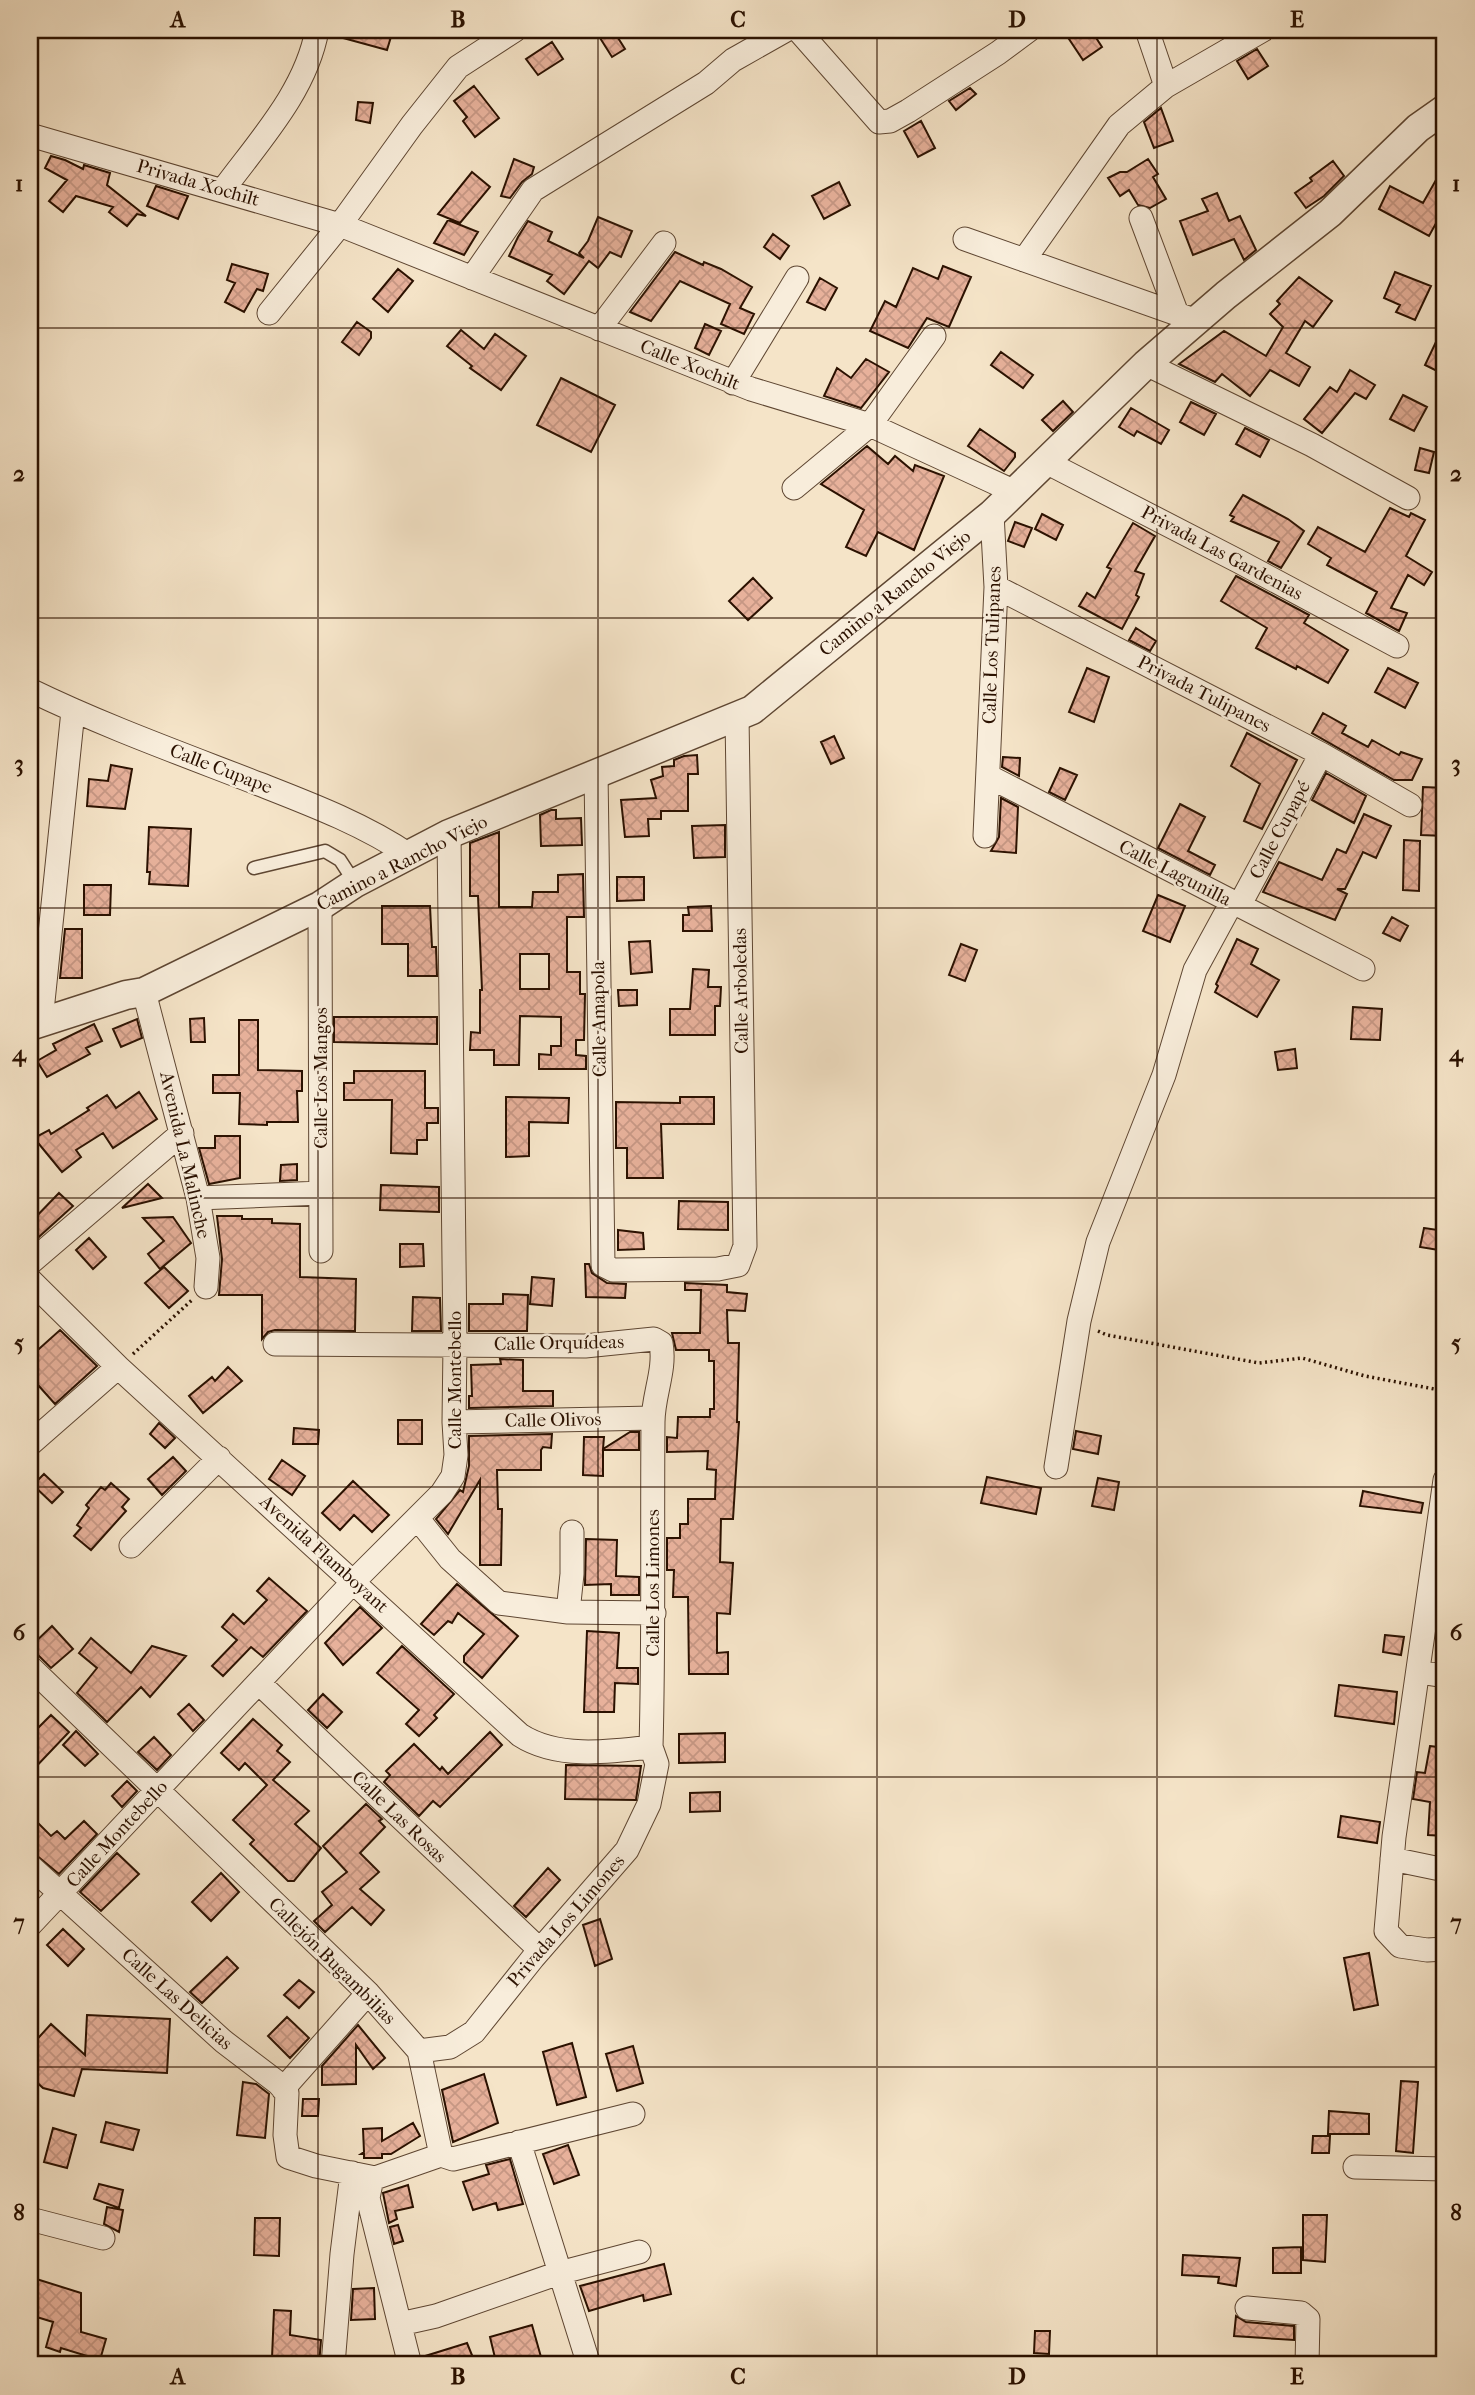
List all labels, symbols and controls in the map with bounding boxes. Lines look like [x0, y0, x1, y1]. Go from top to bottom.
text: A [169, 6, 187, 33]
text: B [451, 6, 466, 33]
text: C [730, 6, 746, 33]
text: D [1008, 6, 1026, 33]
text: E [1290, 6, 1304, 33]
street label: Privada Xochilt [134, 155, 262, 211]
text: 1 [15, 170, 23, 197]
text: 1 [1452, 170, 1460, 197]
street label: Calle Xochilt [637, 335, 743, 395]
text: 2 [13, 460, 25, 487]
text: 2 [1450, 460, 1462, 487]
street label: Privada Las Gardenias [1137, 501, 1307, 605]
street label: Camino a Rancho Viejo [815, 525, 975, 661]
street label: Calle Los Tulipanes [978, 566, 1006, 724]
street label: Privada Tulipanes [1134, 651, 1274, 737]
street label: Calle Cupape [167, 739, 275, 799]
text: 3 [14, 750, 24, 777]
text: 3 [1451, 750, 1461, 777]
street label: Calle Cupapé [1245, 777, 1315, 883]
street label: Camino a Rancho Viejo [313, 810, 491, 916]
street label: Calle Lagunilla [1115, 835, 1235, 911]
street label: Calle Arboledas [729, 928, 753, 1054]
street label: Calle Amapola [587, 961, 611, 1077]
street label: Calle Los Mangos [310, 1007, 332, 1149]
text: 4 [11, 1040, 27, 1067]
text: 4 [1448, 1040, 1464, 1067]
street label: Avenida La Malinche [155, 1068, 215, 1241]
street label: Calle Montebello [444, 1310, 466, 1449]
text: 5 [14, 1329, 24, 1356]
text: 5 [1451, 1329, 1461, 1356]
street label: Calle Orquídeas [494, 1331, 624, 1355]
street label: Calle Olivos [504, 1408, 602, 1432]
street label: Avenida Flamboyant [254, 1490, 393, 1618]
street label: Calle Los Limones [642, 1509, 664, 1657]
text: 6 [13, 1619, 26, 1646]
text: 6 [1450, 1619, 1463, 1646]
street label: Calle Las Rosas [347, 1766, 451, 1868]
street label: Calle Montebello [62, 1776, 172, 1892]
street label: Privada Los Limones [503, 1850, 629, 1992]
street label: Callejón Bugambilias [264, 1893, 400, 2029]
text: 7 [12, 1909, 25, 1936]
text: 7 [1449, 1909, 1462, 1936]
street label: Calle Las Delicias [117, 1944, 237, 2054]
text: 8 [13, 2199, 25, 2226]
text: 8 [1450, 2199, 1462, 2226]
text: A [169, 2363, 187, 2390]
text: B [451, 2363, 466, 2390]
text: C [730, 2363, 746, 2390]
text: D [1008, 2363, 1026, 2390]
text: E [1290, 2363, 1304, 2390]

